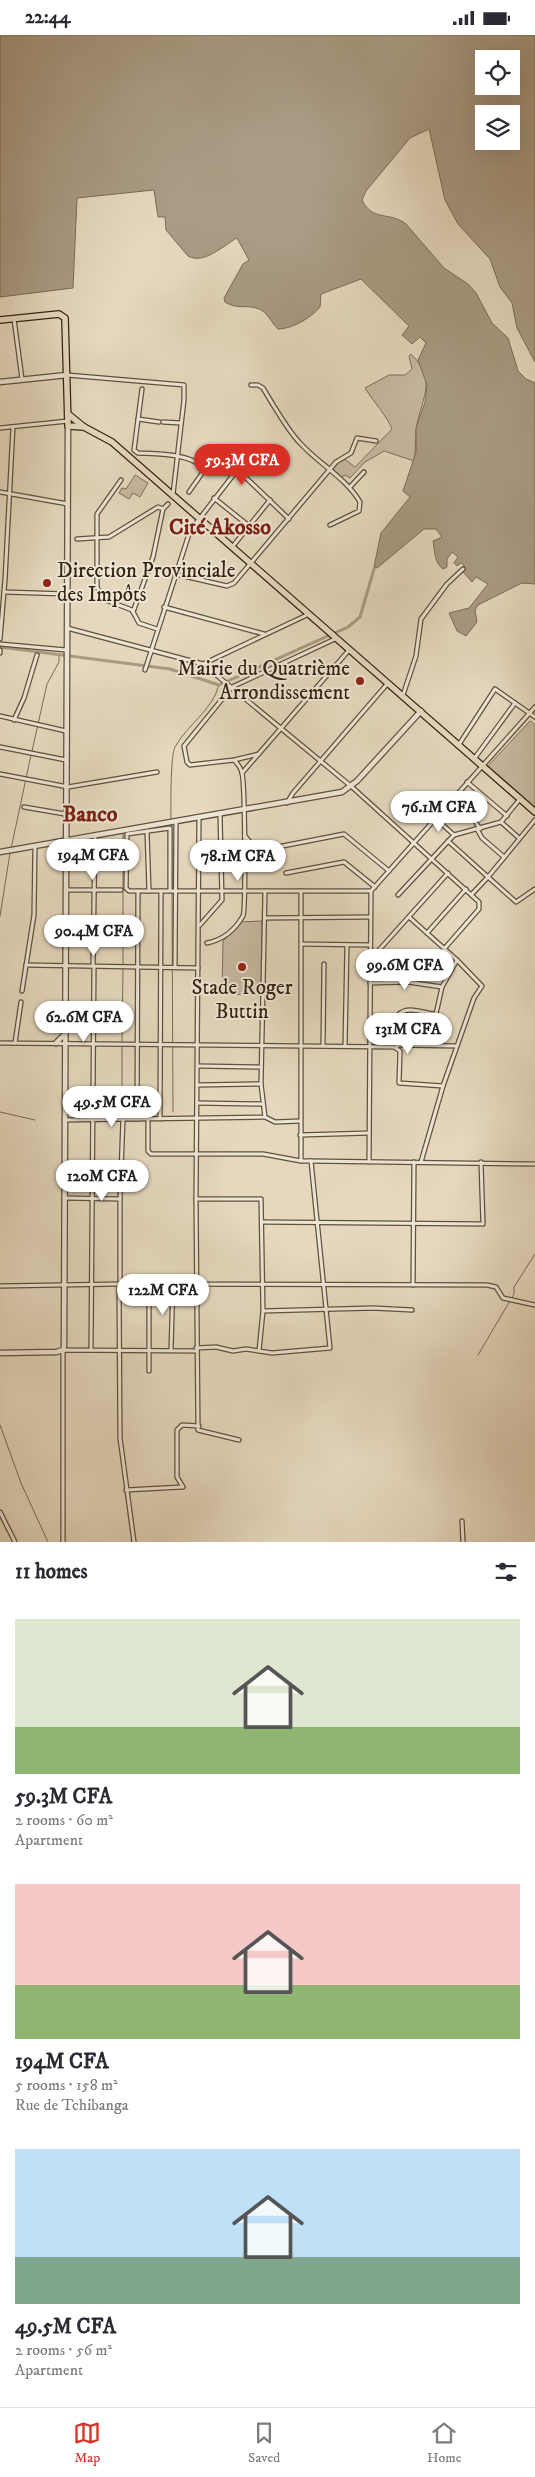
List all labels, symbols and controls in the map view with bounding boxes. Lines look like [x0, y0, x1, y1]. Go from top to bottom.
text: 22:44 [25, 6, 71, 29]
map controls [475, 50, 520, 150]
button: locate [475, 50, 520, 95]
button: layers [475, 105, 520, 150]
pin: 59.3M CFA [185, 443, 299, 486]
text: 59.3M CFA [205, 450, 279, 470]
district label: Cité Akosso [169, 514, 271, 541]
place label: Direction Provinciale des Impôts [57, 558, 236, 608]
marker: Direction Provinciale des Impôts [41, 577, 53, 589]
place label: Mairie du Quatrième Arrondissement [177, 656, 350, 706]
marker: Mairie du Quatrième Arrondissement [354, 675, 366, 687]
pin: 76.1M CFA [382, 791, 496, 833]
text: 76.1M CFA [402, 797, 476, 817]
district label: Banco [63, 801, 118, 828]
pin: 194M CFA [41, 839, 145, 881]
pin: 78.1M CFA [181, 839, 295, 882]
text: 194M CFA [57, 845, 129, 865]
text: 78.1M CFA [201, 846, 275, 866]
pin: 90.4M CFA [37, 915, 151, 957]
text: 90.4M CFA [55, 921, 133, 941]
pin: 99.6M CFA [348, 949, 462, 991]
text: 99.6M CFA [367, 955, 443, 975]
marker: Stade Roger Buttin [236, 961, 248, 973]
place label: Stade Roger Buttin [191, 975, 293, 1025]
pin: 62.6M CFA [27, 1001, 141, 1043]
text: 62.6M CFA [46, 1007, 122, 1027]
pin: 131M CFA [356, 1013, 460, 1055]
text: 131M CFA [375, 1019, 441, 1039]
pin: 49.5M CFA [55, 1085, 169, 1128]
text: 49.5M CFA [74, 1092, 151, 1112]
pin: 120M CFA [50, 1159, 154, 1202]
text: 120M CFA [67, 1166, 137, 1186]
pin: 122M CFA [111, 1273, 215, 1316]
text: 122M CFA [128, 1280, 198, 1300]
icon: filters [492, 1558, 520, 1586]
text: 11 homes [15, 1559, 88, 1585]
icon: home [223, 1652, 313, 1742]
text: 59.3M CFA [15, 1784, 112, 1810]
text: 2 rooms · 60 m² [15, 1810, 113, 1830]
text: Apartment [15, 1830, 83, 1850]
icon: home [223, 1917, 313, 2007]
text: 194M CFA [15, 2049, 109, 2075]
text: 5 rooms · 158 m² [15, 2075, 118, 2095]
text: Rue de Tchibanga [15, 2095, 129, 2115]
icon: home [223, 2182, 313, 2272]
text: 49.5M CFA [15, 2314, 116, 2340]
text: 2 rooms · 56 m² [15, 2340, 112, 2360]
text: Apartment [15, 2360, 83, 2380]
tab: Map [73, 2419, 101, 2467]
tab: Saved [248, 2419, 280, 2467]
tab: Home [427, 2419, 462, 2467]

